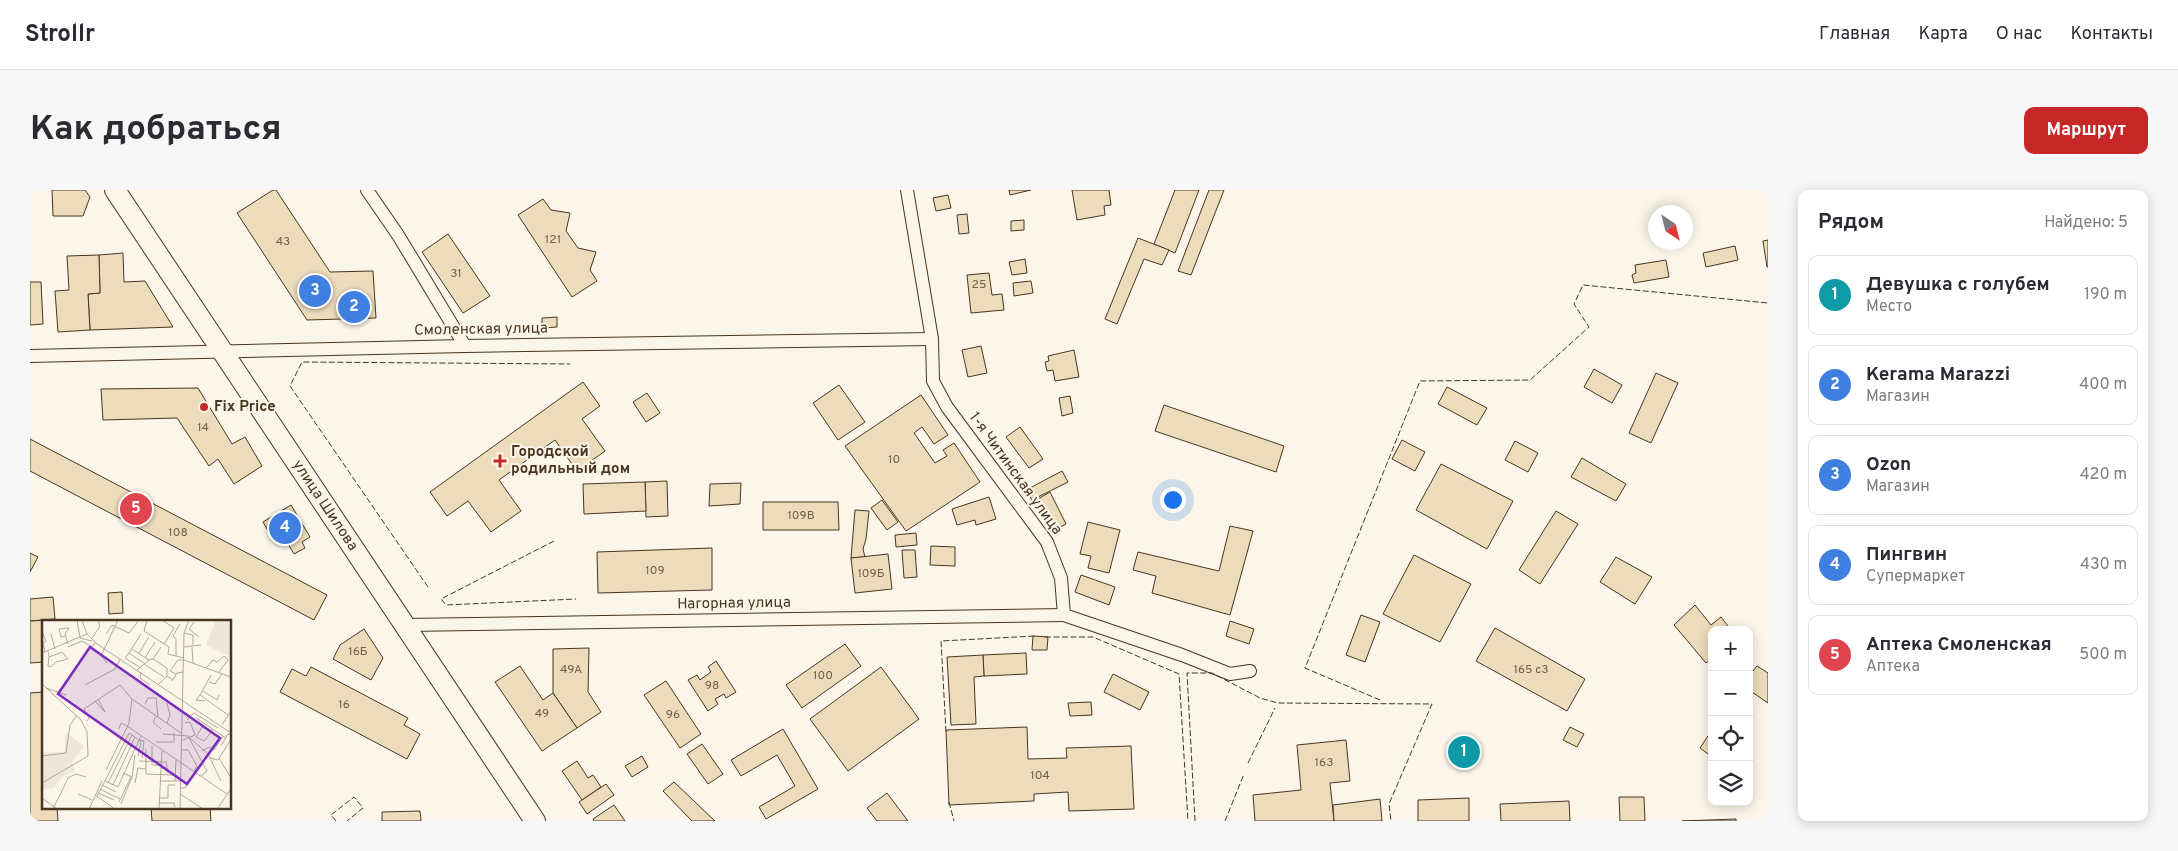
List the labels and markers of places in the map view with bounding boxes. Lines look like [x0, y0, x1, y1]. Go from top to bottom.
pin: 3 [299, 272, 331, 310]
pin: 2 [338, 288, 370, 326]
place label: Fix Price [214, 398, 276, 417]
marker: Fix Price [198, 401, 210, 413]
place label: Городской родильный дом [511, 443, 630, 479]
marker: Городской родильный дом [493, 454, 507, 468]
pin: 5 [120, 490, 152, 528]
pin: 4 [269, 509, 301, 547]
pin: 1 [1448, 733, 1480, 771]

